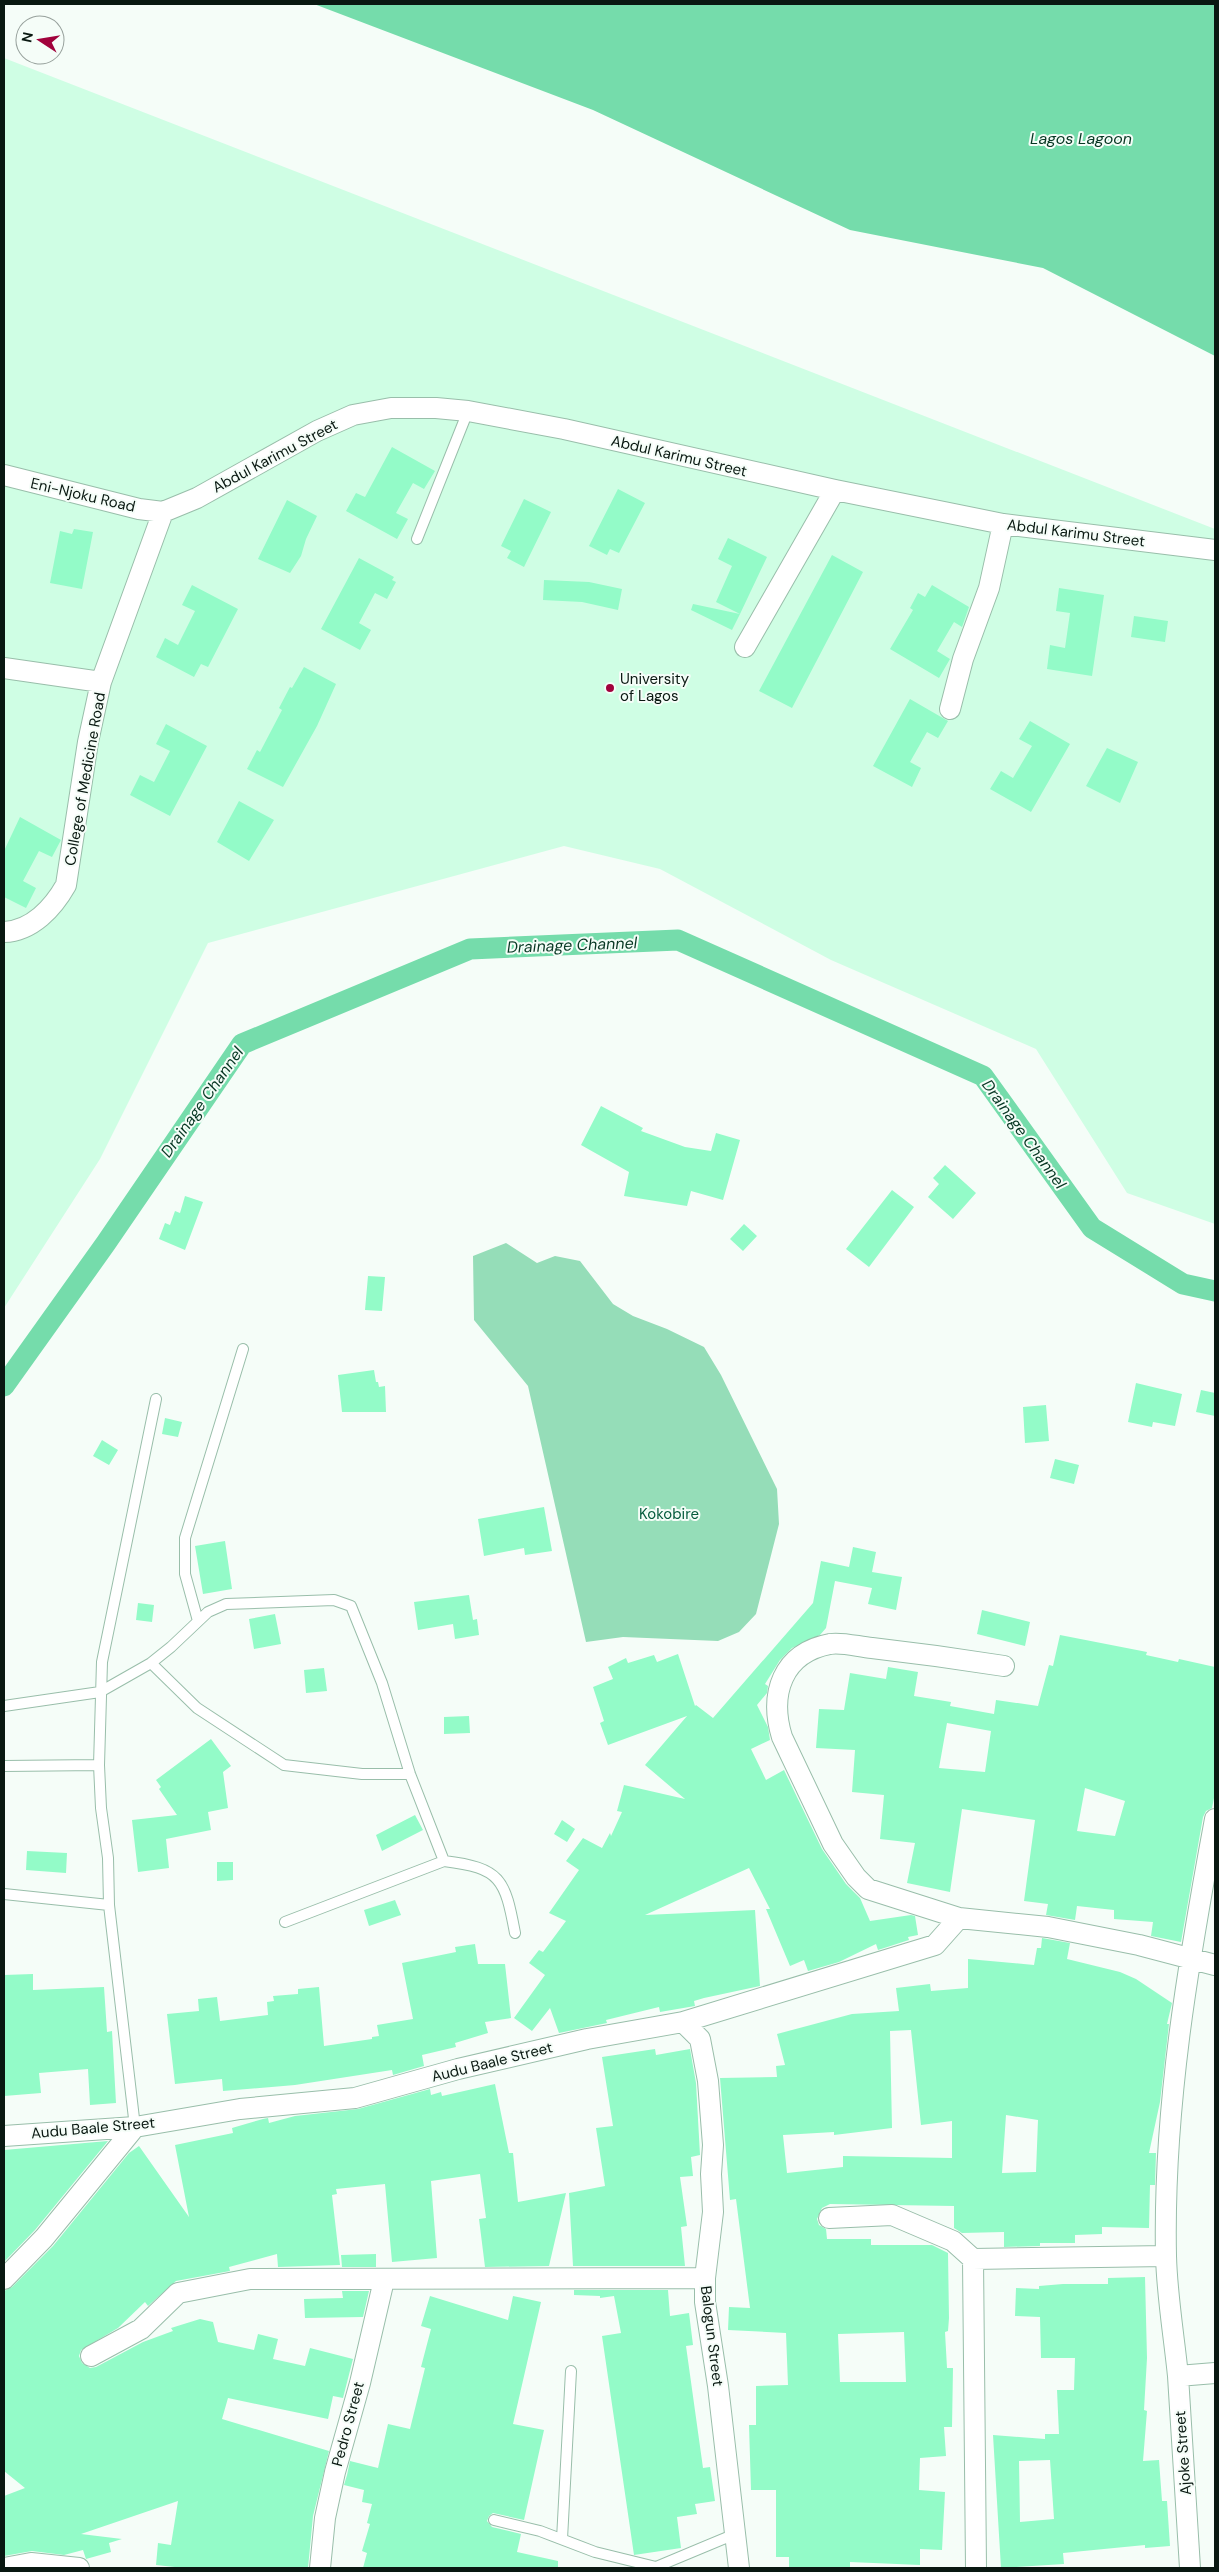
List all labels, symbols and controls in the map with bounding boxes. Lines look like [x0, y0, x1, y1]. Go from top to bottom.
north arrow [15, 15, 65, 65]
text: N [17, 30, 37, 44]
water label: Lagos Lagoon [1030, 128, 1132, 149]
street label: Abdul Karimu Street [209, 415, 341, 497]
street label: Abdul Karimu Street [609, 431, 749, 481]
street label: Eni-Njoku Road [29, 473, 137, 517]
street label: Abdul Karimu Street [1006, 515, 1146, 551]
place label: University of Lagos [620, 669, 690, 706]
marker: University of Lagos [604, 682, 616, 694]
street label: College of Medicine Road [60, 691, 110, 867]
water label: Drainage Channel [506, 932, 638, 958]
water label: Drainage Channel [156, 1042, 248, 1161]
water label: Drainage Channel [977, 1075, 1071, 1193]
park label: Kokobire [639, 1504, 699, 1524]
street label: Audu Baale Street [429, 2037, 555, 2087]
street label: Audu Baale Street [30, 2113, 156, 2143]
street label: Balogun Street [696, 2285, 728, 2388]
street label: Pedro Street [327, 2379, 369, 2469]
street label: Ajoke Street [1170, 2410, 1196, 2496]

